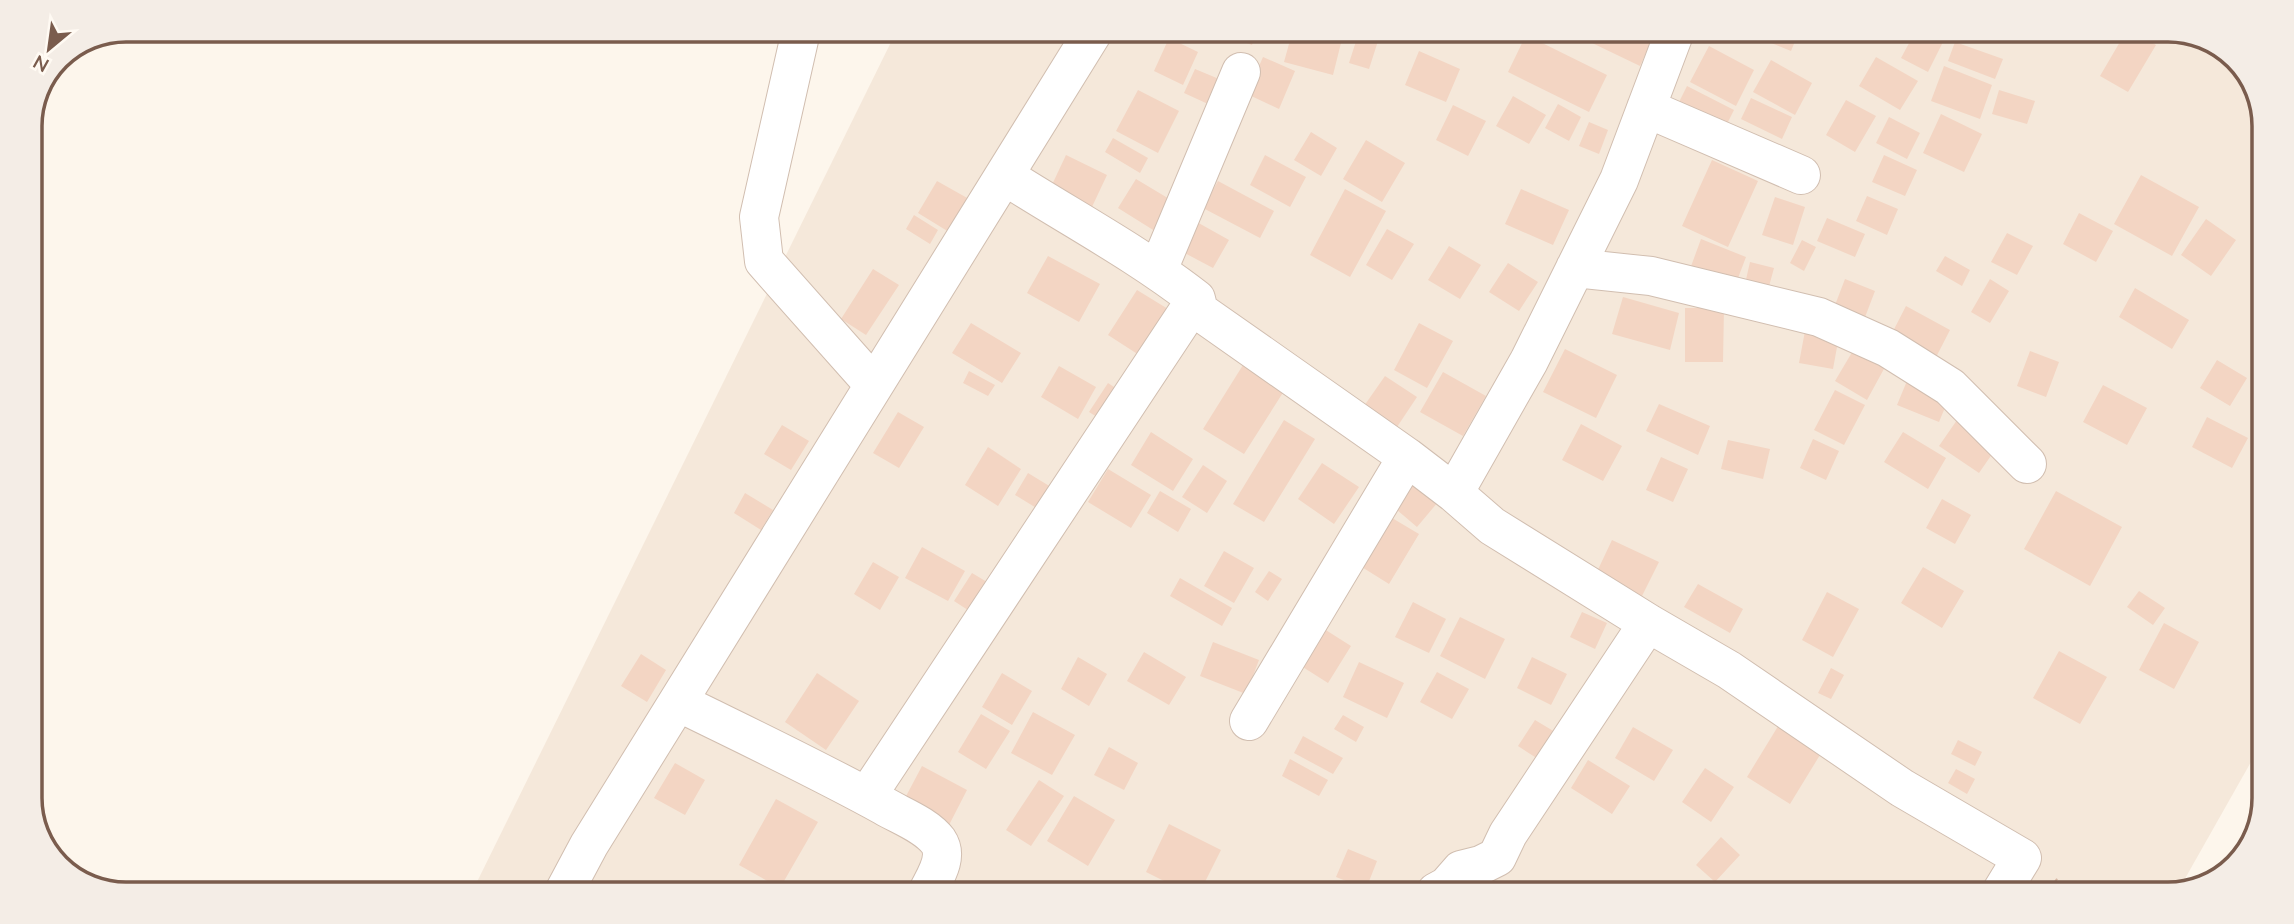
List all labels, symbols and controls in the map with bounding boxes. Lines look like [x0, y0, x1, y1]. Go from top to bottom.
north arrow [14, 14, 84, 84]
text: N [29, 50, 53, 78]

